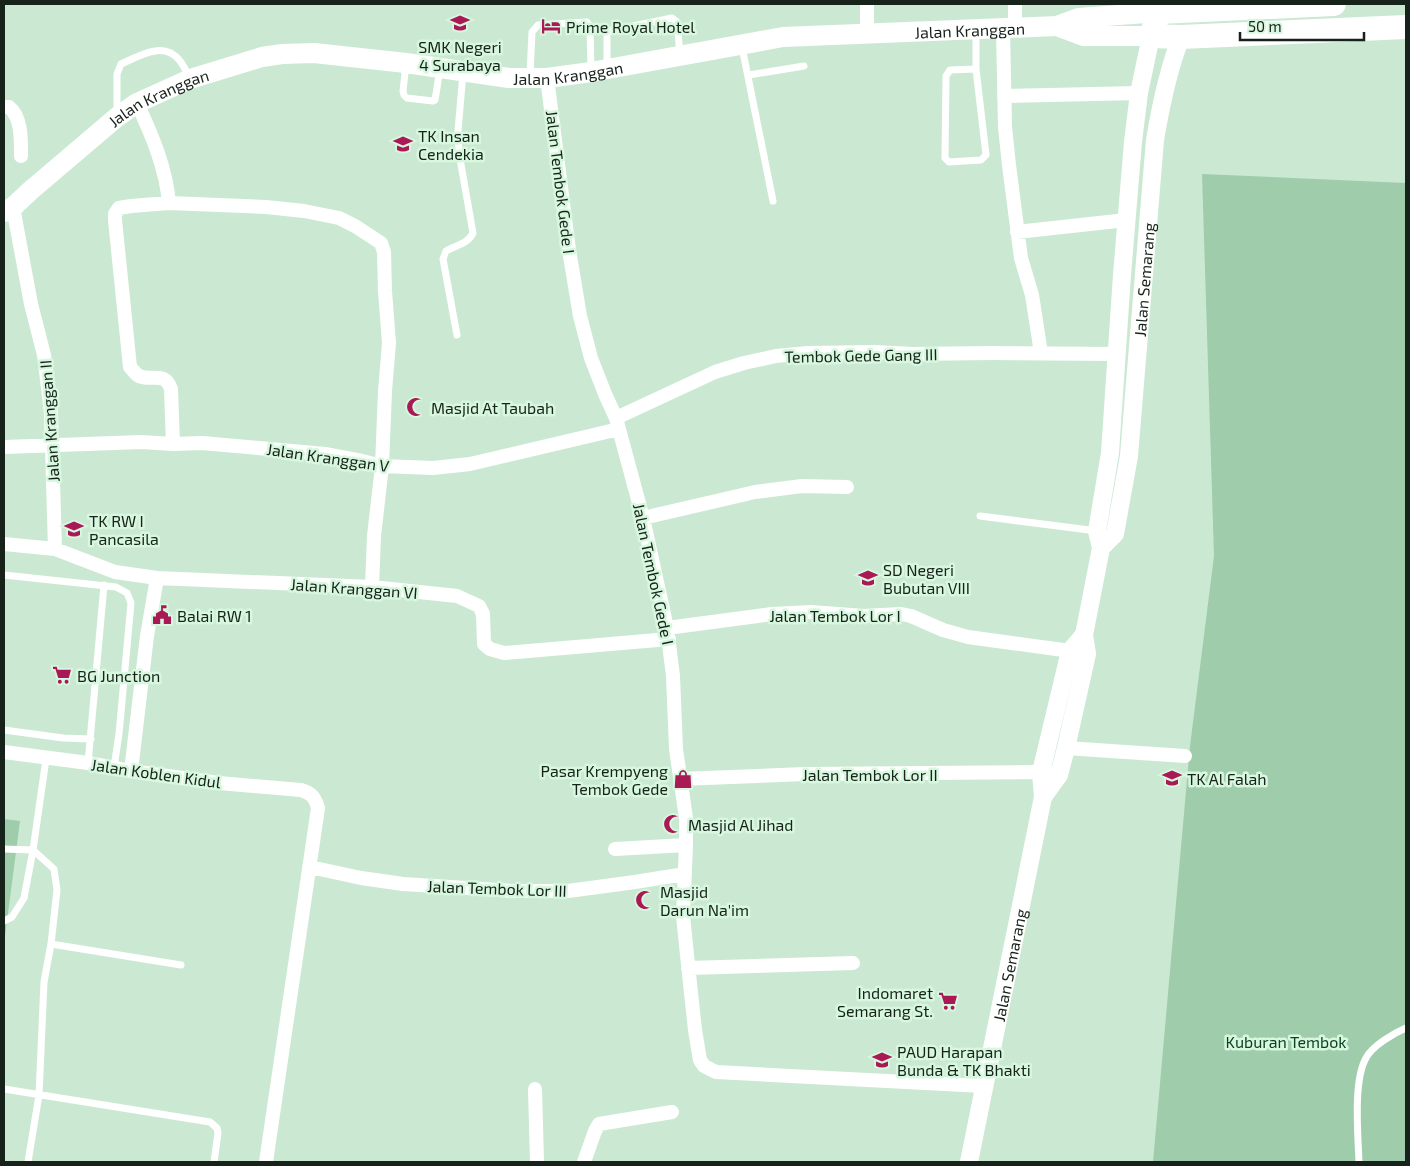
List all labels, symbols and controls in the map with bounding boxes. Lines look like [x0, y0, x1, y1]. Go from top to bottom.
scale bar [1240, 10, 1364, 42]
school or university icon: SMK Negeri 4 Surabaya [449, 12, 471, 34]
hotel icon: Prime Royal Hotel [540, 15, 562, 37]
place label: Prime Royal Hotel [566, 17, 695, 36]
text: 50 m [1248, 17, 1282, 35]
street label: Jalan Kranggan [914, 18, 1025, 41]
place label: SMK Negeri 4 Surabaya [418, 37, 502, 74]
street label: Jalan Kranggan [513, 57, 624, 88]
street label: Jalan Kranggan [104, 64, 211, 130]
street label: Jalan Tembok Gede I [543, 109, 579, 255]
place label: TK Insan Cendekia [418, 126, 484, 163]
school or university icon: TK Insan Cendekia [392, 133, 414, 155]
street label: Jalan Semarang [1129, 222, 1158, 338]
street label: Tembok Gede Gang III [784, 344, 938, 366]
street label: Jalan Kranggan II [35, 359, 63, 483]
mosque icon: Masjid At Taubah [405, 396, 427, 418]
place label: Masjid At Taubah [431, 398, 554, 418]
street label: Jalan Kranggan V [266, 439, 391, 475]
street label: Jalan Tembok Gede I [630, 501, 678, 647]
place label: TK RW I Pancasila [89, 511, 159, 548]
school or university icon: TK RW I Pancasila [63, 518, 85, 540]
place label: SD Negeri Bubutan VIII [883, 560, 970, 597]
school or university icon: SD Negeri Bubutan VIII [857, 567, 879, 589]
street label: Jalan Kranggan VI [290, 574, 418, 602]
public building icon: Balai RW 1 [151, 604, 173, 626]
place label: Balai RW 1 [177, 606, 252, 625]
street label: Jalan Tembok Lor I [769, 606, 901, 625]
supermarket icon: BG Junction [51, 664, 73, 686]
place label: BG Junction [77, 666, 160, 685]
street label: Jalan Koblen Kidul [90, 754, 222, 792]
place label: Pasar Krempyeng Tembok Gede [541, 761, 668, 798]
street label: Jalan Tembok Lor II [802, 765, 938, 784]
school or university icon: TK Al Falah [1161, 767, 1183, 789]
shop icon: Pasar Krempyeng Tembok Gede [672, 768, 694, 790]
place label: TK Al Falah [1187, 769, 1267, 788]
mosque icon: Masjid Al Jihad [662, 813, 684, 835]
place label: Masjid Al Jihad [688, 815, 793, 835]
street label: Jalan Tembok Lor III [427, 876, 567, 900]
place label: Masjid Darun Na'im [660, 882, 749, 919]
mosque icon: Masjid Darun Na'im [634, 889, 656, 911]
street label: Jalan Semarang [988, 907, 1030, 1023]
place label: Indomaret Semarang St. [837, 983, 933, 1020]
supermarket icon: Indomaret Semarang St. [937, 990, 959, 1012]
park label: Kuburan Tembok [1226, 1032, 1346, 1051]
place label: PAUD Harapan Bunda & TK Bhakti [897, 1042, 1031, 1079]
school or university icon: PAUD Harapan Bunda & TK Bhakti [871, 1049, 893, 1071]

